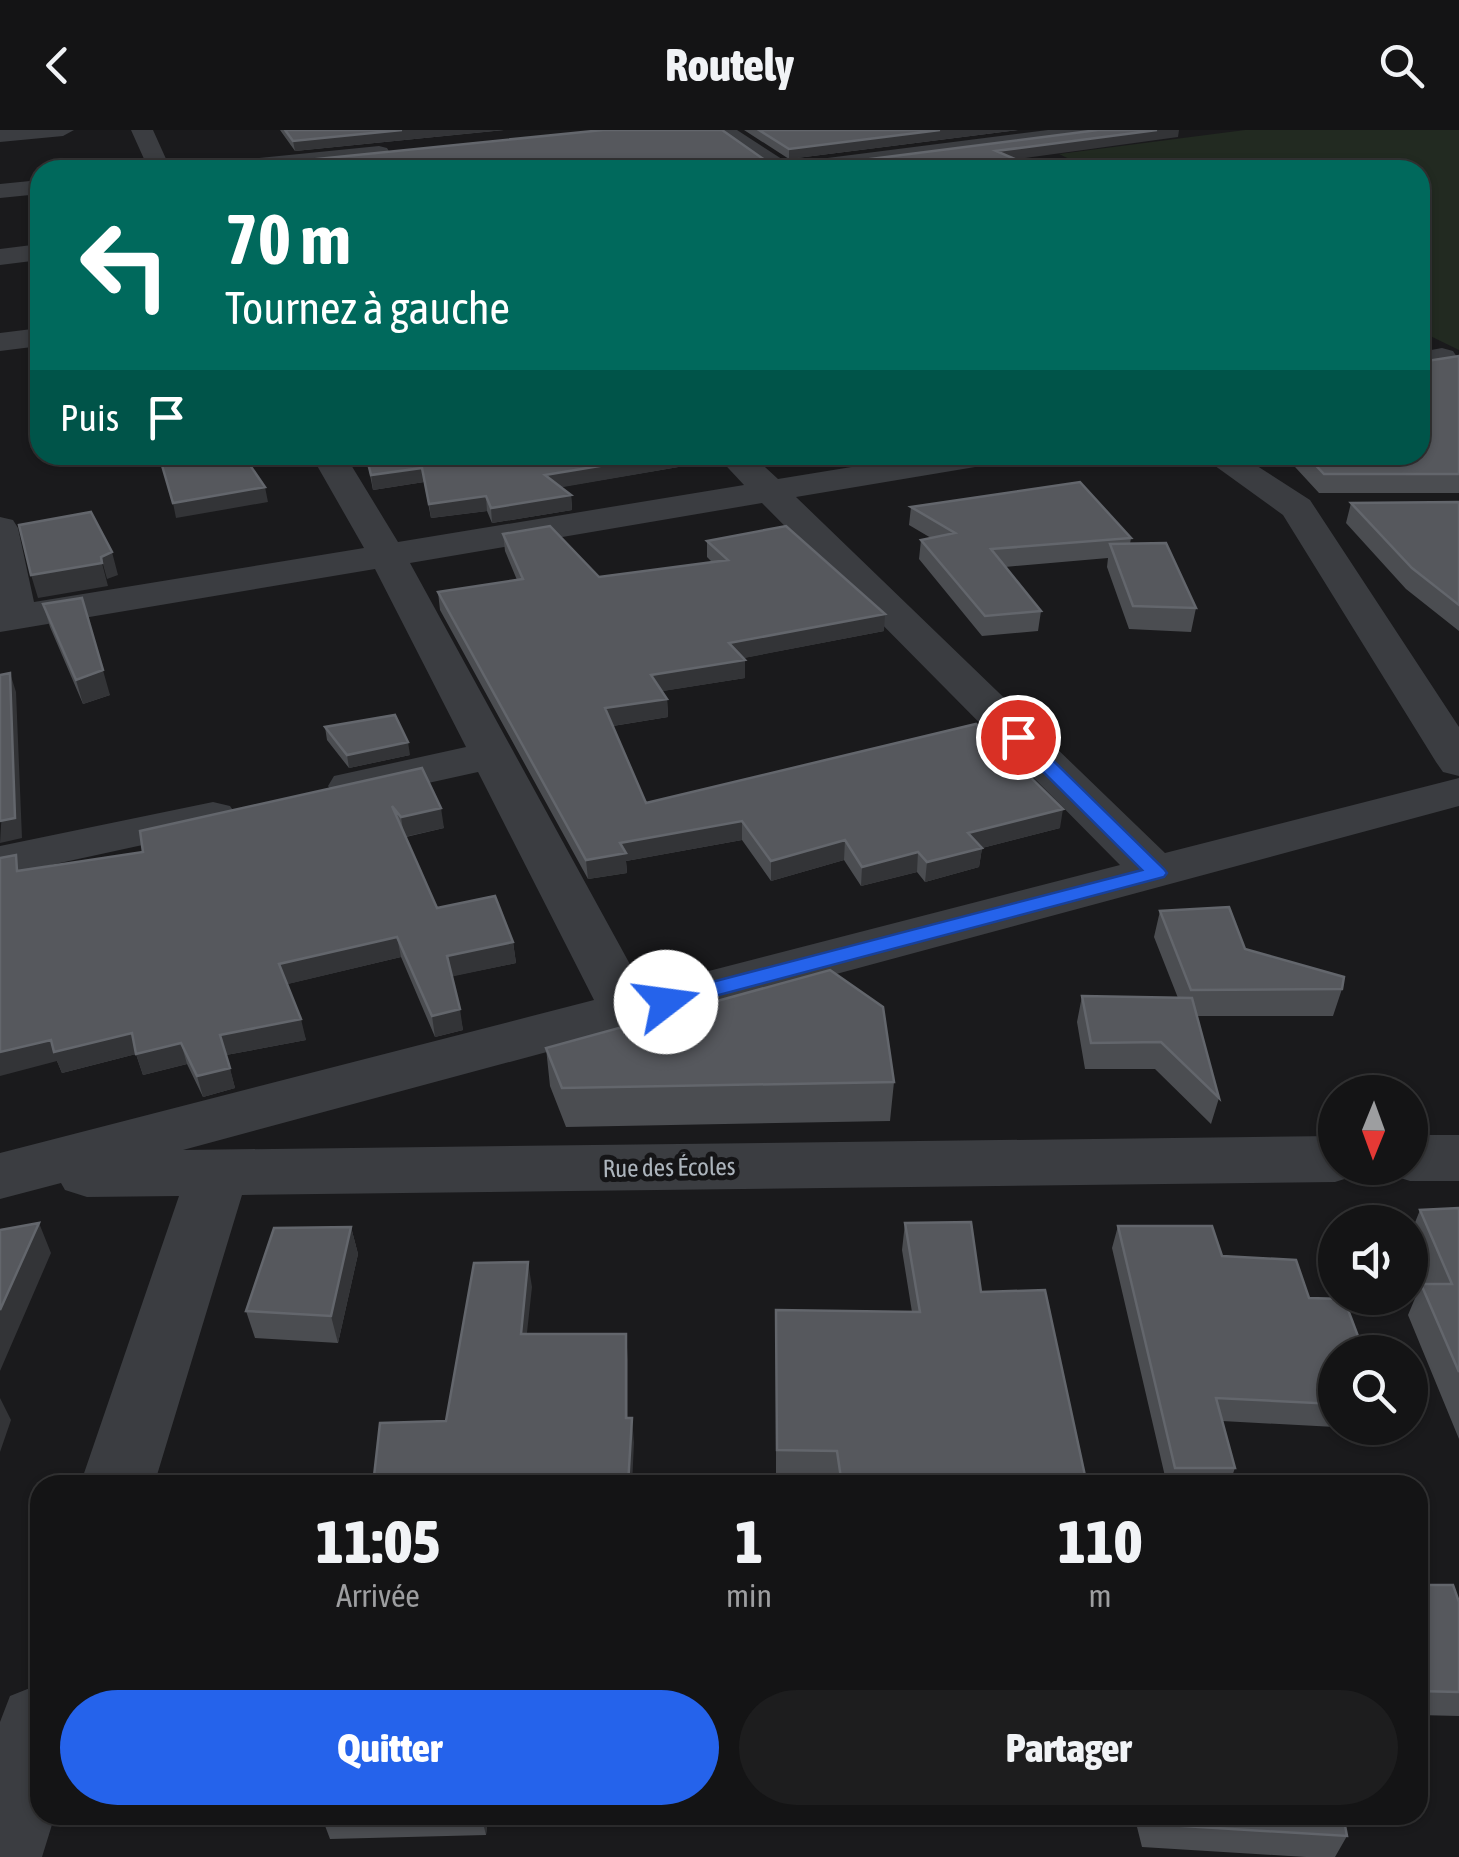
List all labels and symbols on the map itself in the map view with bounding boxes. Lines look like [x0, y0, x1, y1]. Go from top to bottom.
pin [976, 695, 1061, 780]
position arrow [614, 950, 718, 1054]
north arrow [1318, 1075, 1428, 1185]
street label: Rue des Écoles [602, 1152, 736, 1182]

